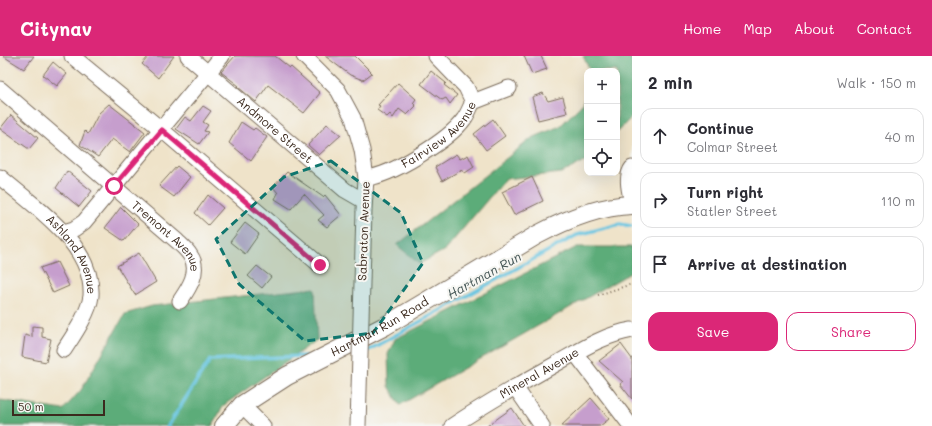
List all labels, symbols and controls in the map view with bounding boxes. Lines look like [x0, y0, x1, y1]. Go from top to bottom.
text: Citynav [20, 16, 92, 41]
text: Home [683, 19, 721, 38]
text: Map [743, 19, 772, 38]
text: About [794, 19, 835, 38]
text: Contact [857, 19, 912, 38]
map controls [584, 68, 620, 176]
button: + [584, 68, 620, 104]
text: 2 min [648, 71, 693, 93]
text: Walk · 150 m [836, 74, 916, 91]
street label: Andmore Street [234, 92, 317, 166]
street label: Fairview Avenue [398, 98, 479, 171]
button: − [584, 104, 620, 140]
text: Continue [687, 118, 754, 138]
icon: ahead [649, 125, 671, 147]
text: 40 m [885, 128, 915, 145]
text: Colmar Street [687, 138, 778, 155]
button: locate [584, 140, 620, 176]
route start [105, 177, 123, 195]
street label: Sabraton Avenue [353, 181, 373, 281]
text: Turn right [687, 182, 764, 202]
icon: right [649, 189, 671, 211]
text: 110 m [881, 192, 915, 209]
street label: Tremont Avenue [129, 197, 203, 272]
text: Statler Street [687, 202, 777, 219]
street label: Ashland Avenue [43, 211, 100, 294]
water label: Hartman Run [444, 247, 524, 302]
icon: arrive [649, 253, 671, 275]
text: Arrive at destination [687, 254, 847, 274]
route end [311, 256, 329, 274]
street label: Hartman Run Road [327, 293, 431, 360]
button: Save [648, 312, 778, 351]
button: Share [786, 312, 916, 351]
street label: Mineral Avenue [496, 343, 582, 402]
scale bar [12, 398, 105, 417]
text: 50 m [18, 399, 44, 414]

